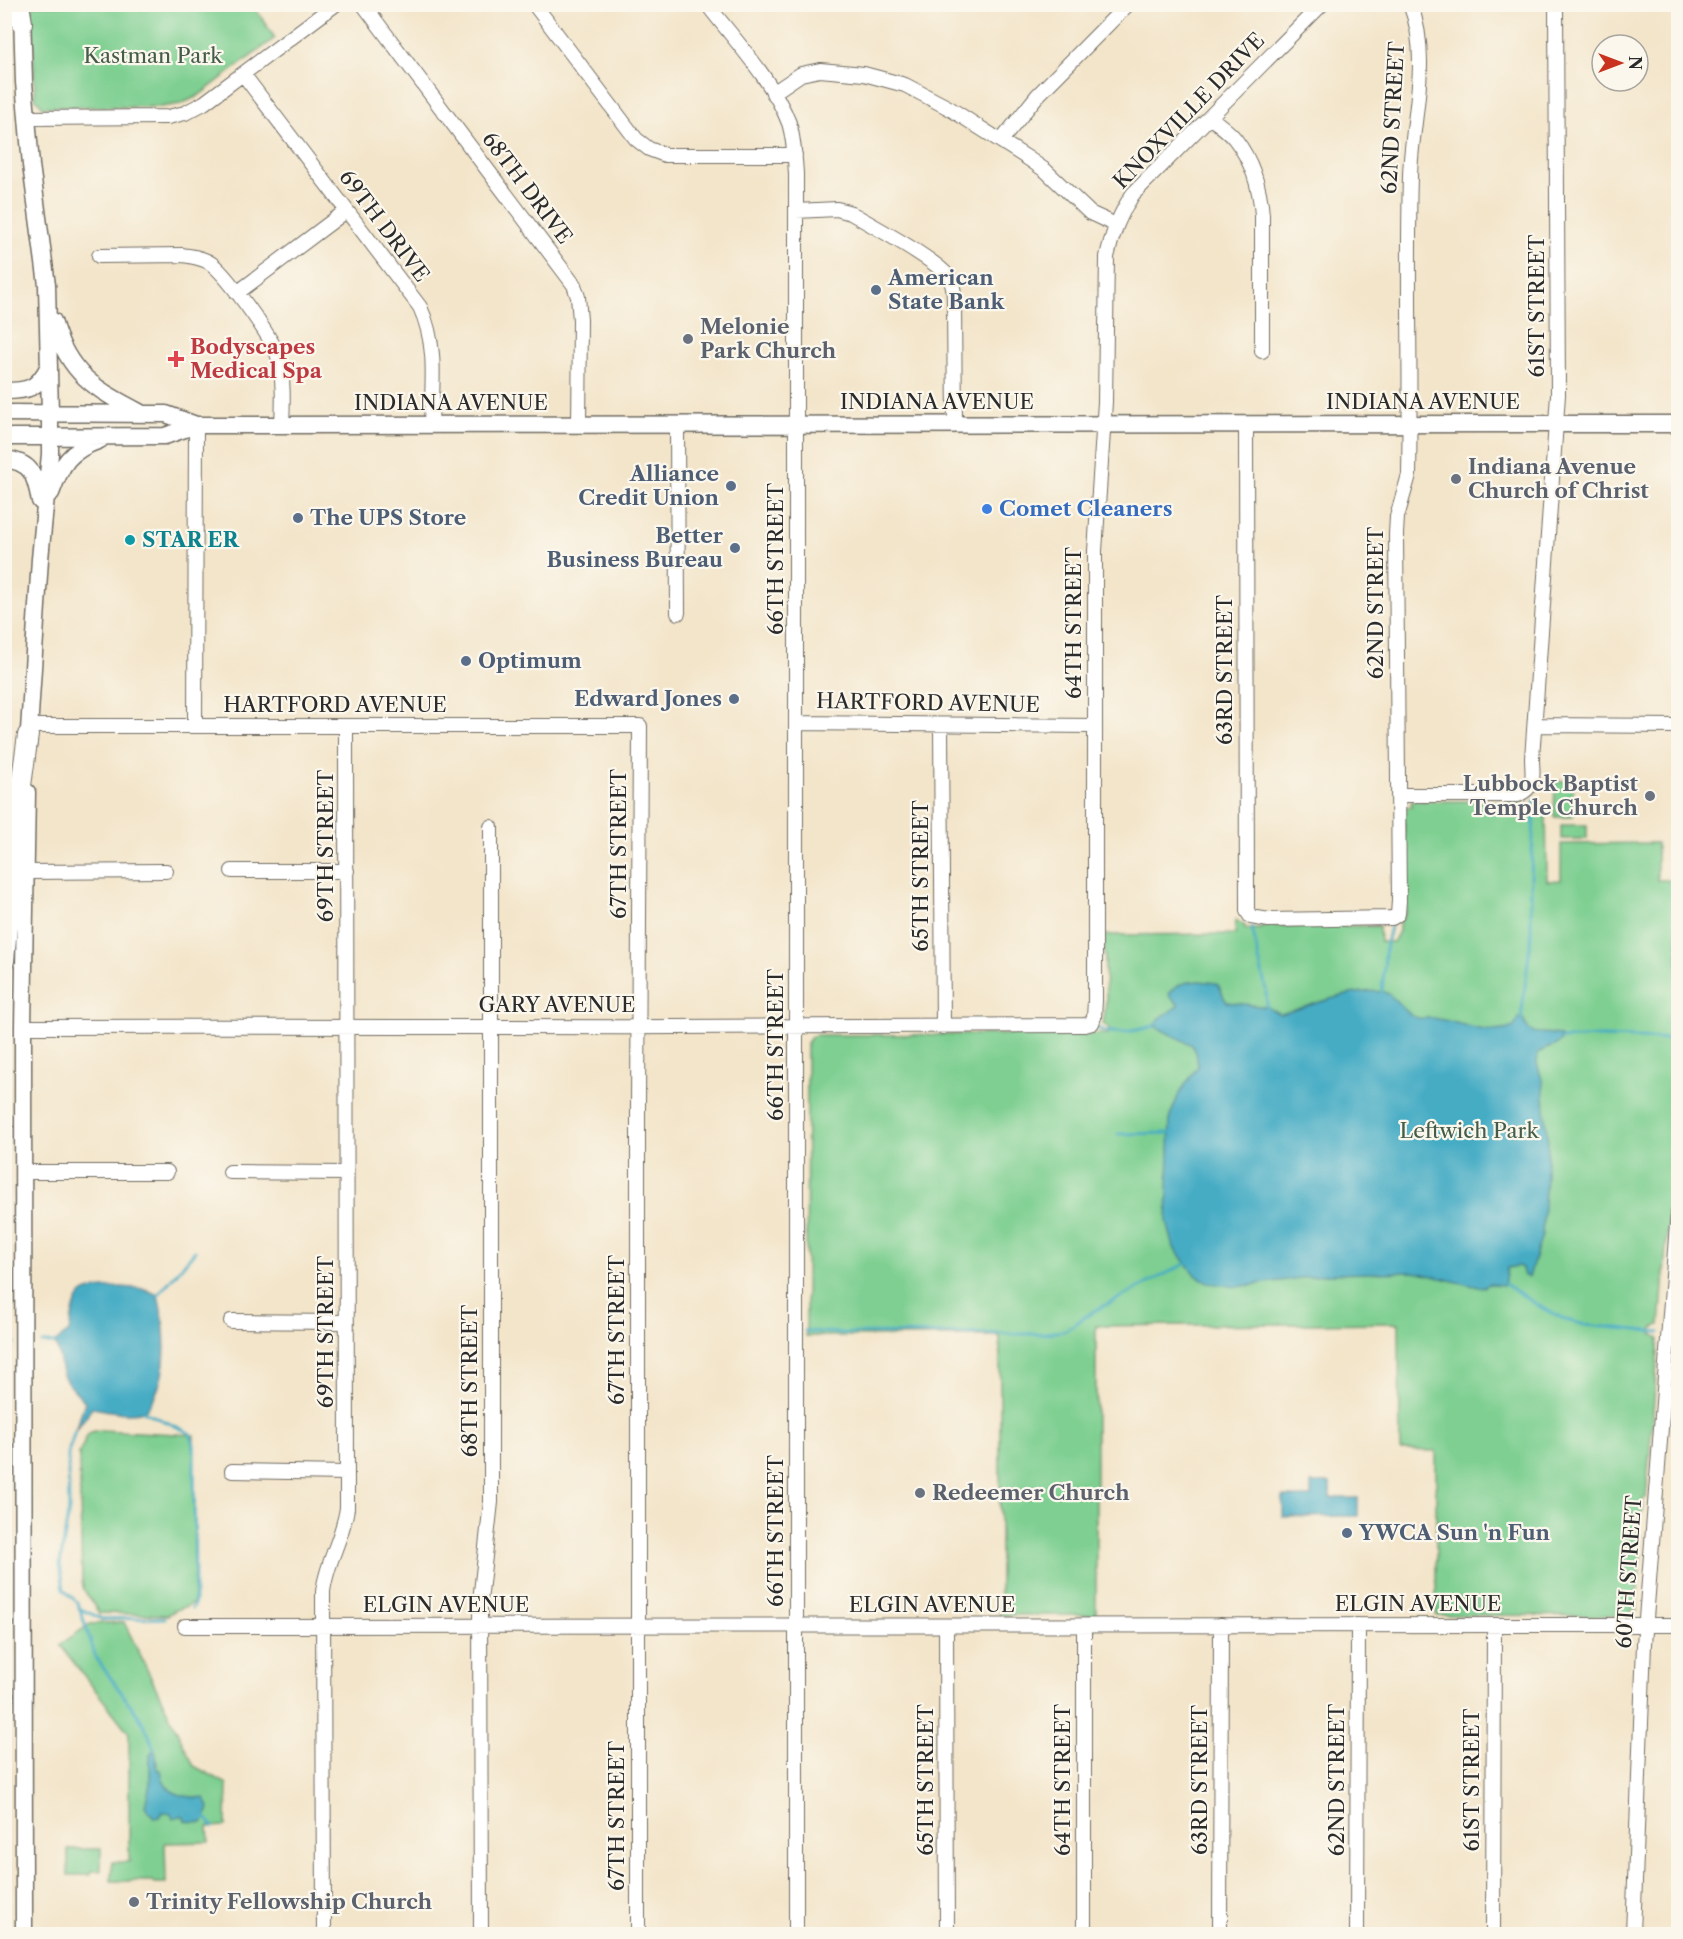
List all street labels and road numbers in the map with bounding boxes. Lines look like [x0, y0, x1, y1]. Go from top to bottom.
street label: KNOXVILLE DRIVE [1108, 28, 1270, 194]
street label: 62ND STREET [1376, 41, 1409, 195]
street label: 68TH DRIVE [477, 127, 578, 249]
street label: 69TH DRIVE [334, 165, 435, 287]
street label: 61ST STREET [1524, 234, 1549, 377]
street label: INDIANA AVENUE [840, 389, 1034, 414]
street label: INDIANA AVENUE [1326, 389, 1520, 414]
street label: INDIANA AVENUE [354, 390, 548, 415]
street label: 66TH STREET [763, 483, 788, 635]
street label: 62ND STREET [1363, 526, 1388, 679]
street label: 64TH STREET [1061, 547, 1086, 699]
street label: 63RD STREET [1212, 595, 1237, 745]
street label: HARTFORD AVENUE [816, 688, 1040, 717]
street label: HARTFORD AVENUE [223, 692, 447, 717]
street label: 67TH STREET [606, 769, 631, 919]
street label: 69TH STREET [313, 770, 338, 922]
street label: 65TH STREET [908, 800, 933, 952]
street label: 66TH STREET [763, 969, 788, 1121]
street label: GARY AVENUE [478, 992, 636, 1017]
street label: 67TH STREET [604, 1255, 629, 1405]
street label: 69TH STREET [313, 1256, 338, 1408]
street label: 68TH STREET [457, 1305, 482, 1457]
street label: 66TH STREET [763, 1455, 788, 1607]
street label: 60TH STREET [1611, 1494, 1646, 1649]
street label: ELGIN AVENUE [1335, 1591, 1501, 1616]
street label: ELGIN AVENUE [363, 1592, 529, 1617]
street label: ELGIN AVENUE [849, 1592, 1015, 1617]
street label: 62ND STREET [1324, 1703, 1349, 1856]
street label: 65TH STREET [913, 1704, 938, 1856]
street label: 64TH STREET [1050, 1704, 1075, 1856]
street label: 63RD STREET [1187, 1705, 1212, 1855]
street label: 61ST STREET [1459, 1708, 1484, 1851]
street label: 67TH STREET [604, 1741, 629, 1891]

